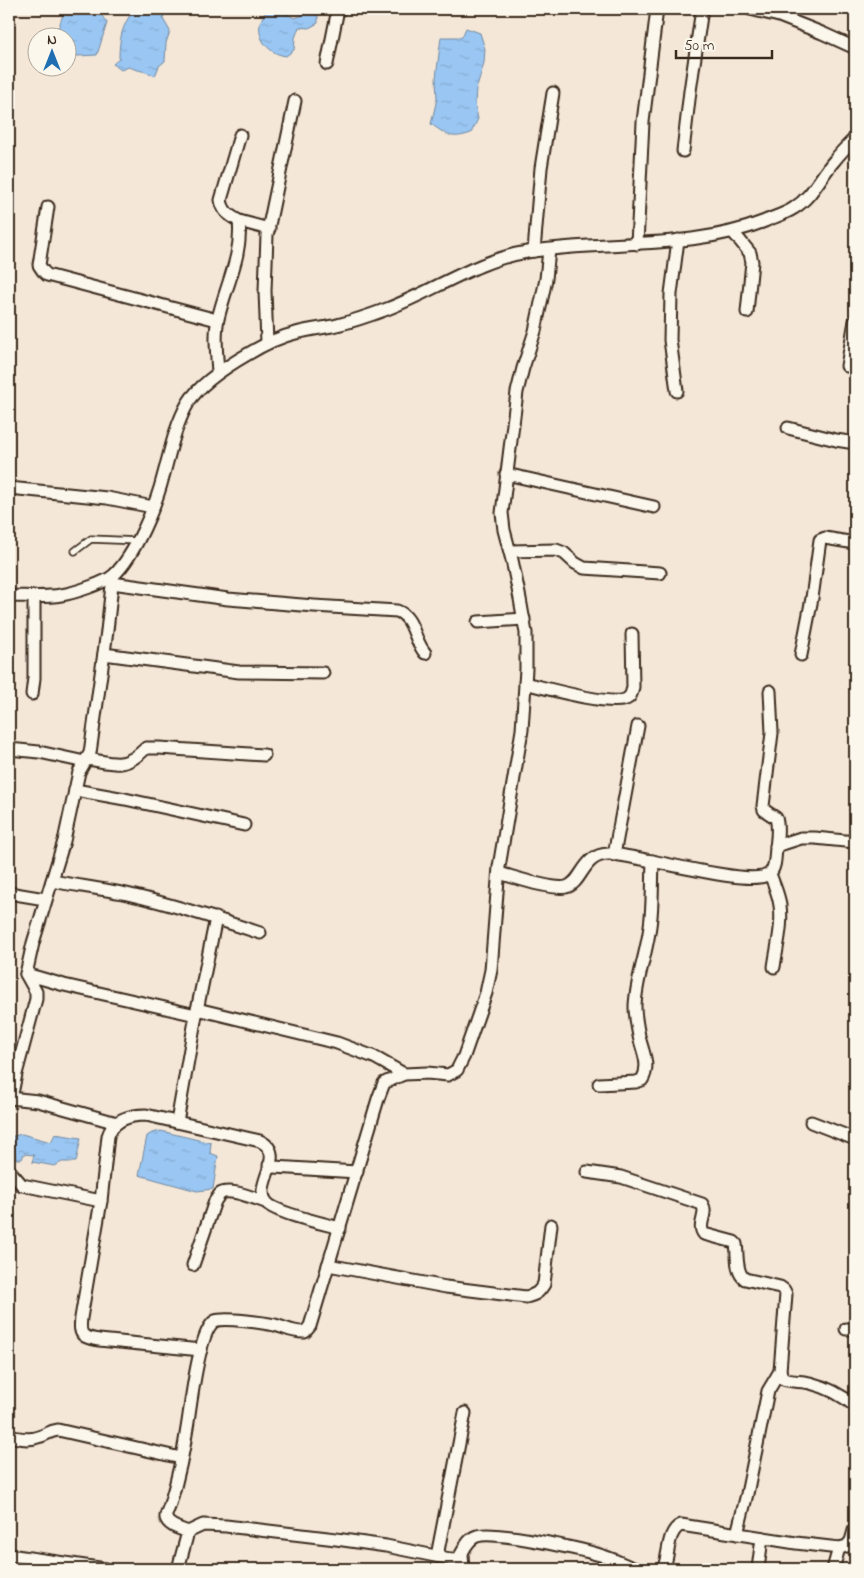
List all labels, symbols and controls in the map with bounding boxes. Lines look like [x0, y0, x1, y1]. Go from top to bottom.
north arrow [28, 28, 78, 78]
scale bar [676, 28, 773, 60]
text: N [47, 30, 57, 51]
text: 50 m [684, 35, 715, 57]

